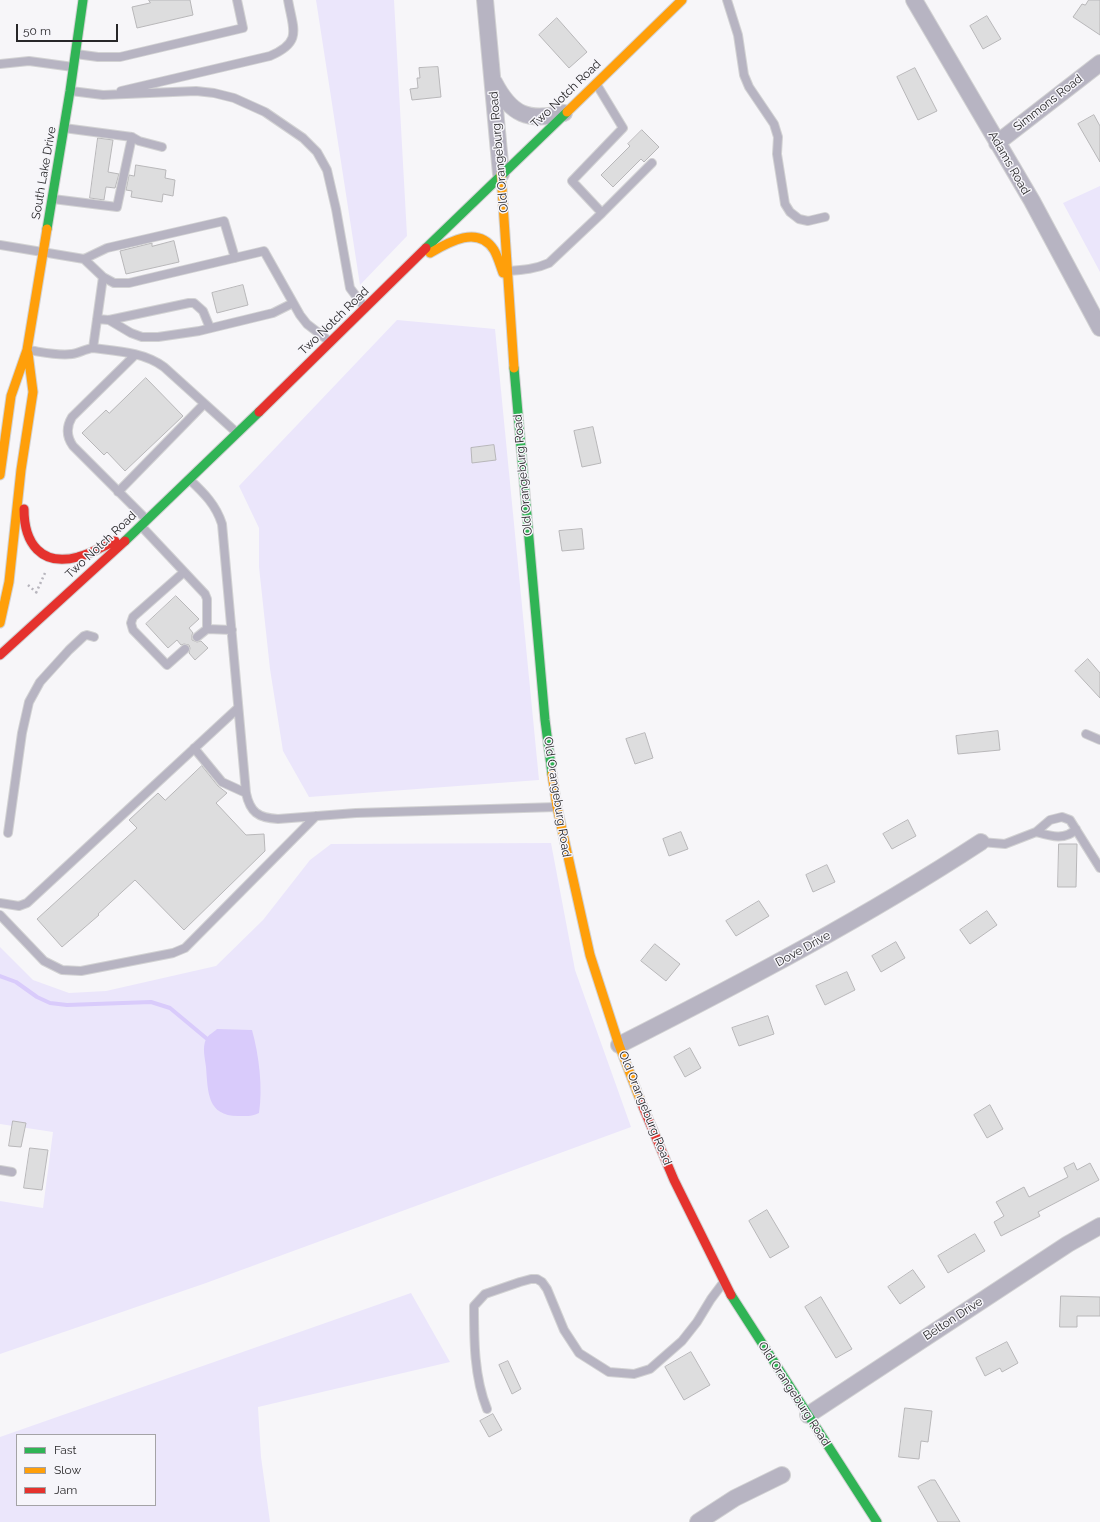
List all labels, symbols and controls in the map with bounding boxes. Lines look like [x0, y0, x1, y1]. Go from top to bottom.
scale bar [18, 16, 120, 42]
text: 50 m [23, 24, 51, 38]
street label: Two Notch Road [528, 57, 604, 131]
street label: Simmons Road [1011, 72, 1085, 134]
street label: Old Orangeburg Road [487, 91, 511, 213]
street label: South Lake Drive [29, 125, 59, 221]
street label: Adams Road [985, 129, 1033, 197]
street label: Two Notch Road [296, 284, 372, 358]
street label: Old Orangeburg Road [511, 414, 535, 536]
street label: Two Notch Road [63, 508, 139, 582]
street label: Old Orangeburg Road [540, 736, 574, 858]
street label: Dove Drive [773, 928, 833, 970]
street label: Old Orangeburg Road [616, 1049, 674, 1167]
street label: Belton Drive [921, 1294, 985, 1344]
street label: Old Orangeburg Road [755, 1339, 833, 1449]
legend [16, 1434, 156, 1506]
text: Fast [54, 1443, 77, 1457]
text: Slow [54, 1463, 81, 1477]
text: Jam [54, 1483, 77, 1497]

